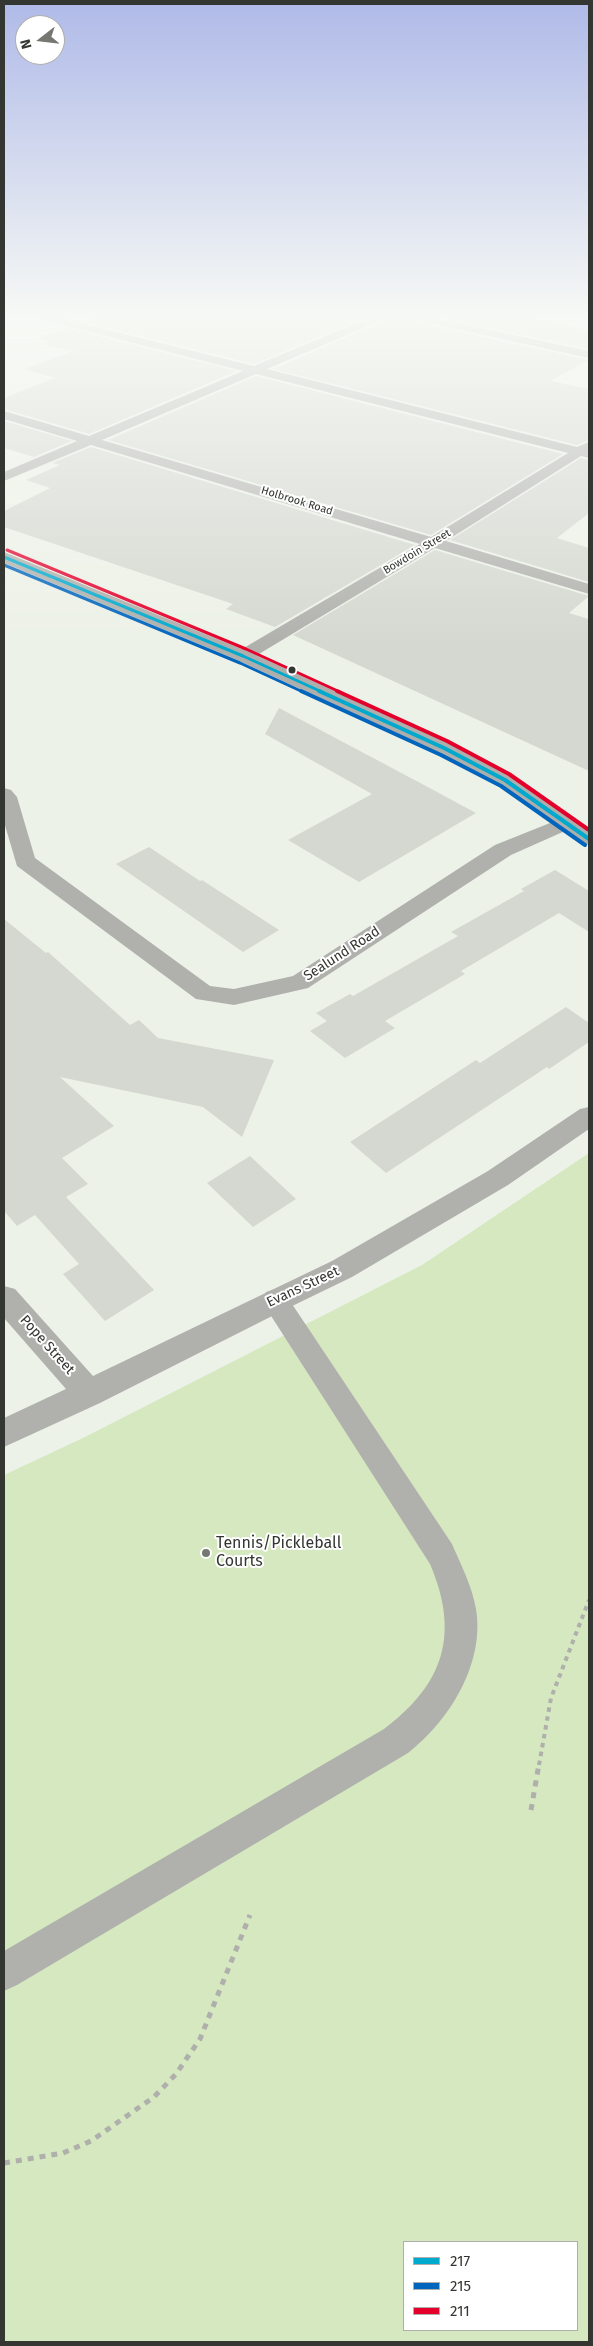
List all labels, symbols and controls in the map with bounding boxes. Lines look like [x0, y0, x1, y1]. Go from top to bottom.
north arrow [15, 15, 65, 65]
text: N [17, 37, 36, 51]
street label: Holbrook Road [260, 484, 334, 518]
street label: Bowdoin Street [381, 527, 453, 577]
unlabelled marker [287, 665, 297, 675]
street label: Sealund Road [301, 923, 383, 985]
street label: Evans Street [264, 1263, 342, 1311]
street label: Pope Street [16, 1312, 78, 1378]
place label: Tennis/Pickleball Courts [216, 1534, 341, 1572]
marker: Tennis/Pickleball Courts [200, 1547, 212, 1559]
legend [403, 2241, 578, 2331]
text: 217 [450, 2252, 470, 2270]
text: 215 [450, 2277, 471, 2295]
text: 211 [450, 2302, 470, 2320]

